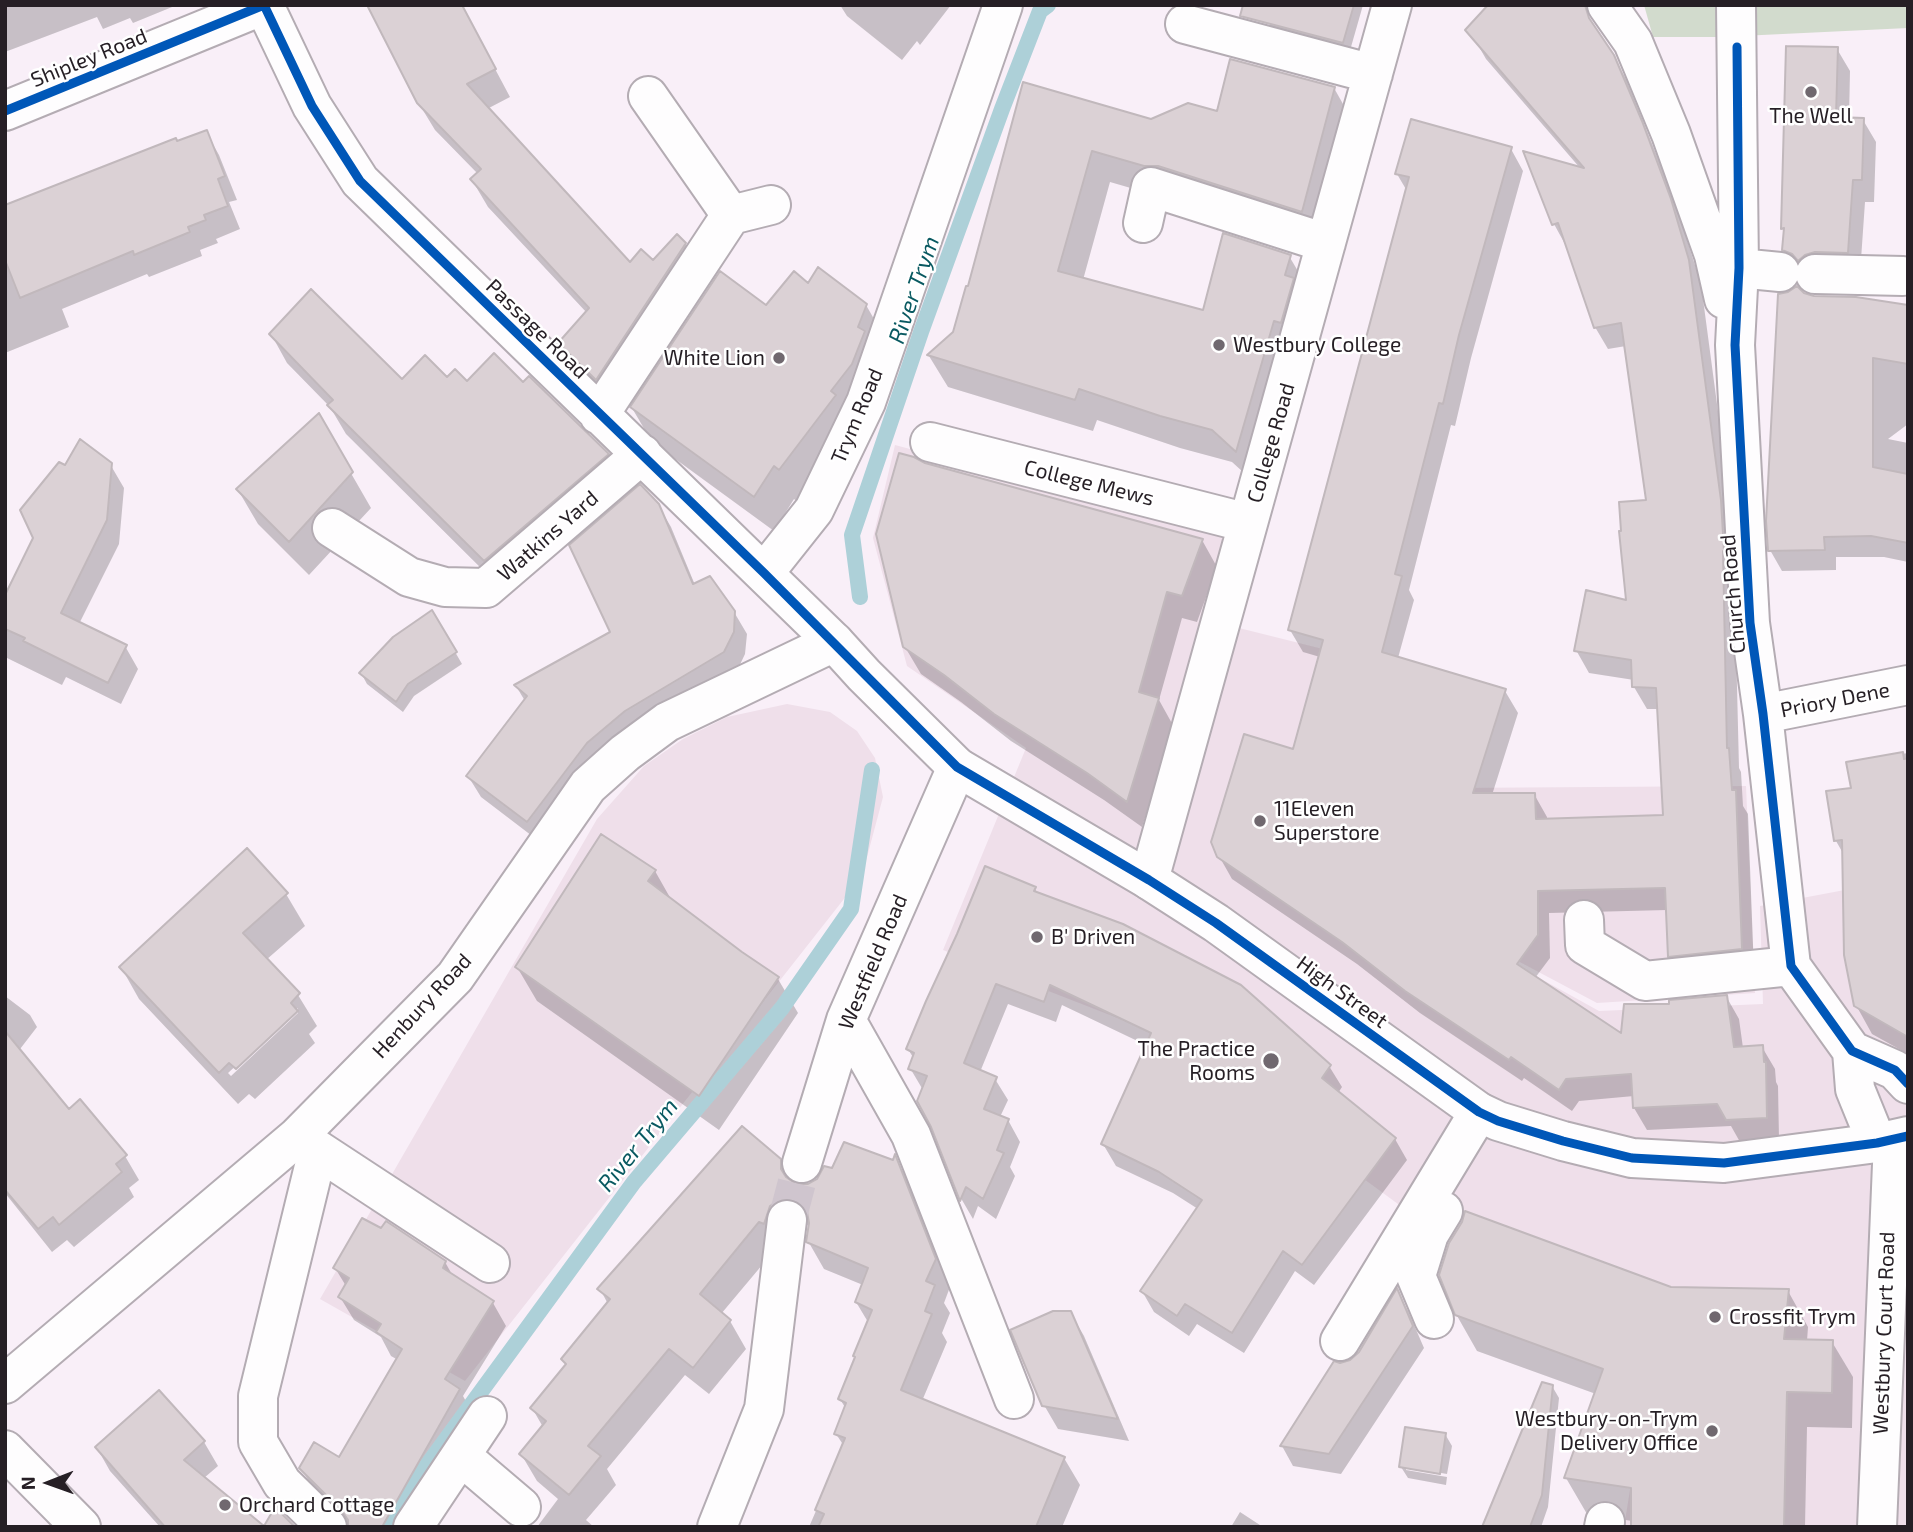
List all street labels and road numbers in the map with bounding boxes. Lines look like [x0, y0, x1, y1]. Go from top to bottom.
street label: Shipley Road [27, 23, 151, 93]
street label: Passage Road [481, 274, 593, 384]
street label: Trym Road [826, 364, 888, 468]
street label: College Road [1242, 380, 1300, 506]
street label: College Mews [1021, 455, 1157, 511]
street label: Watkins Yard [492, 485, 604, 587]
street label: Church Road [1715, 533, 1751, 655]
street label: Priory Dene [1778, 677, 1892, 723]
street label: Westfield Road [833, 890, 913, 1034]
street label: Henbury Road [367, 948, 477, 1064]
street label: High Street [1292, 951, 1392, 1033]
street label: Westbury Court Road [1868, 1231, 1900, 1435]

